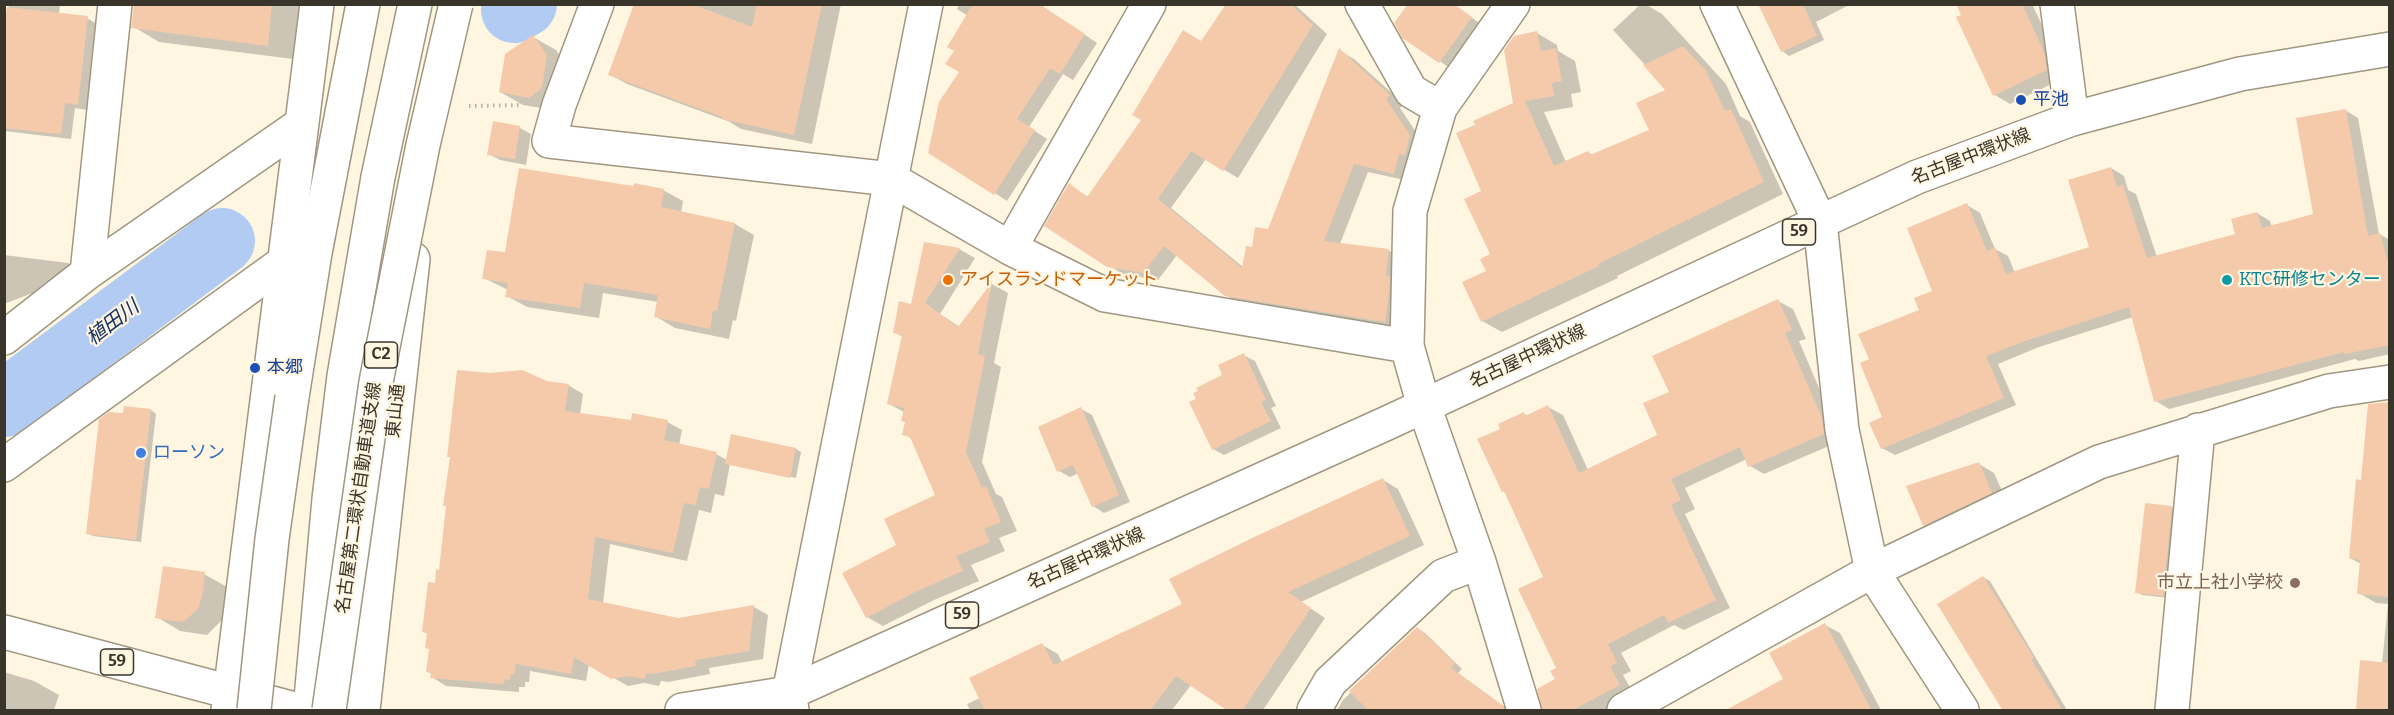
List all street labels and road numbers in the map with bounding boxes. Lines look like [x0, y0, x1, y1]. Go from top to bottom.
street label: 名古屋中環状線 [1908, 124, 2034, 190]
road number: 59 [1782, 219, 1816, 245]
street label: 名古屋中環状線 [1466, 321, 1590, 393]
road number: C2 [364, 342, 398, 368]
street label: 名古屋第二環状自動車道支線 [332, 381, 386, 615]
street label: 東山通 [382, 383, 410, 439]
street label: 名古屋中環状線 [1024, 524, 1148, 594]
road number: 59 [946, 602, 978, 628]
road number: 59 [100, 649, 134, 675]

